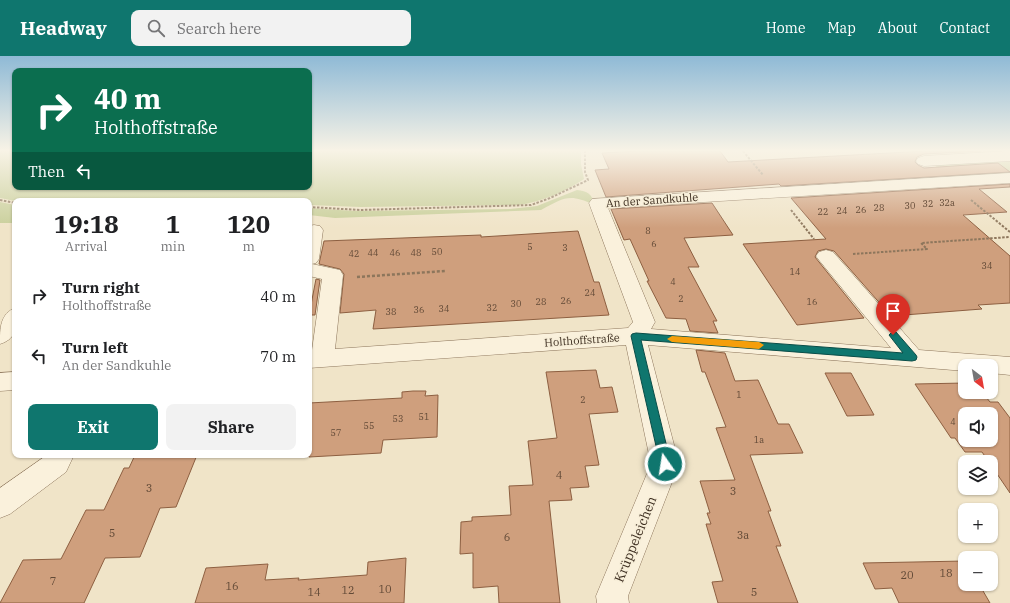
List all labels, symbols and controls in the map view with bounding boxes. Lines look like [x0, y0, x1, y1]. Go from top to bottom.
search box [131, 10, 411, 46]
text: Headway [20, 16, 107, 40]
icon: search [145, 17, 167, 39]
text: Search here [177, 19, 261, 38]
text: Home [766, 19, 805, 37]
text: Map [827, 19, 856, 37]
text: About [878, 19, 917, 37]
text: Contact [939, 19, 990, 37]
text: 40 m [94, 80, 161, 117]
icon: right [28, 84, 80, 136]
text: Holthoffstraße [94, 116, 218, 139]
icon: left [73, 160, 95, 182]
text: Then [28, 162, 65, 181]
street label: An der Sandkuhle [605, 190, 699, 210]
house number: 32a [939, 197, 955, 208]
house number: 32 [923, 198, 933, 209]
house number: 30 [905, 200, 915, 211]
house number: 28 [874, 202, 884, 213]
house number: 26 [856, 204, 866, 215]
house number: 24 [837, 205, 847, 216]
house number: 22 [818, 206, 828, 217]
text: 19:18 [54, 208, 119, 240]
text: 1 [166, 208, 180, 240]
text: 120 [227, 208, 270, 240]
house number: 8 [645, 225, 651, 236]
text: Arrival [65, 238, 107, 255]
text: min [160, 238, 185, 255]
text: m [242, 238, 255, 255]
house number: 6 [651, 238, 657, 249]
house number: 5 [527, 241, 533, 252]
house number: 3 [562, 242, 568, 253]
house number: 50 [432, 246, 442, 257]
house number: 44 [368, 247, 378, 258]
house number: 46 [390, 247, 400, 258]
house number: 48 [411, 247, 421, 258]
house number: 42 [349, 248, 359, 259]
house number: 34 [982, 260, 992, 271]
house number: 14 [790, 266, 800, 277]
house number: 4 [670, 276, 676, 287]
text: Turn right [62, 278, 140, 297]
icon: right [28, 285, 50, 307]
text: 40 m [260, 287, 296, 306]
house number: 24 [585, 287, 595, 298]
house number: 2 [678, 293, 684, 304]
pin [876, 294, 910, 335]
house number: 26 [561, 295, 571, 306]
house number: 28 [536, 296, 546, 307]
house number: 16 [807, 296, 817, 307]
text: Holthoffstraße [62, 297, 151, 314]
house number: 30 [511, 298, 521, 309]
icon: arrive [882, 300, 904, 322]
house number: 32 [487, 302, 497, 313]
house number: 34 [439, 303, 449, 314]
house number: 36 [414, 304, 424, 315]
house number: 38 [386, 306, 396, 317]
street label: Holthoffstraße [544, 330, 620, 350]
text: Turn left [62, 338, 128, 357]
icon: left [28, 345, 50, 367]
text: 70 m [260, 347, 296, 366]
text: An der Sandkuhle [62, 357, 171, 374]
north arrow [958, 359, 998, 399]
map controls [958, 359, 998, 591]
house number: 1 [736, 389, 742, 400]
house number: 2 [580, 394, 586, 405]
button: Exit [28, 404, 158, 450]
button: Share [166, 404, 296, 450]
button: sound [958, 407, 998, 447]
house number: 51 [419, 411, 429, 422]
house number: 53 [393, 413, 403, 424]
house number: 4 [950, 416, 956, 427]
house number: 55 [364, 420, 374, 431]
house number: 57 [331, 427, 341, 438]
house number: 1a [754, 434, 764, 445]
position arrow [644, 443, 686, 485]
button: layers [958, 455, 998, 495]
house number: 4 [556, 468, 563, 482]
house number: 3 [146, 481, 152, 495]
house number: 3 [730, 484, 736, 498]
street label: Krüppeleichen [610, 494, 660, 585]
button: + [958, 503, 998, 543]
house number: 5 [109, 526, 115, 540]
house number: 3a [737, 528, 749, 542]
house number: 6 [504, 530, 510, 544]
button: − [958, 551, 998, 591]
house number: 18 [939, 566, 953, 580]
house number: 20 [900, 568, 914, 582]
house number: 7 [50, 574, 56, 588]
house number: 16 [225, 579, 239, 593]
house number: 10 [378, 582, 392, 596]
house number: 12 [341, 583, 355, 597]
house number: 14 [307, 585, 321, 599]
house number: 5 [751, 585, 757, 599]

